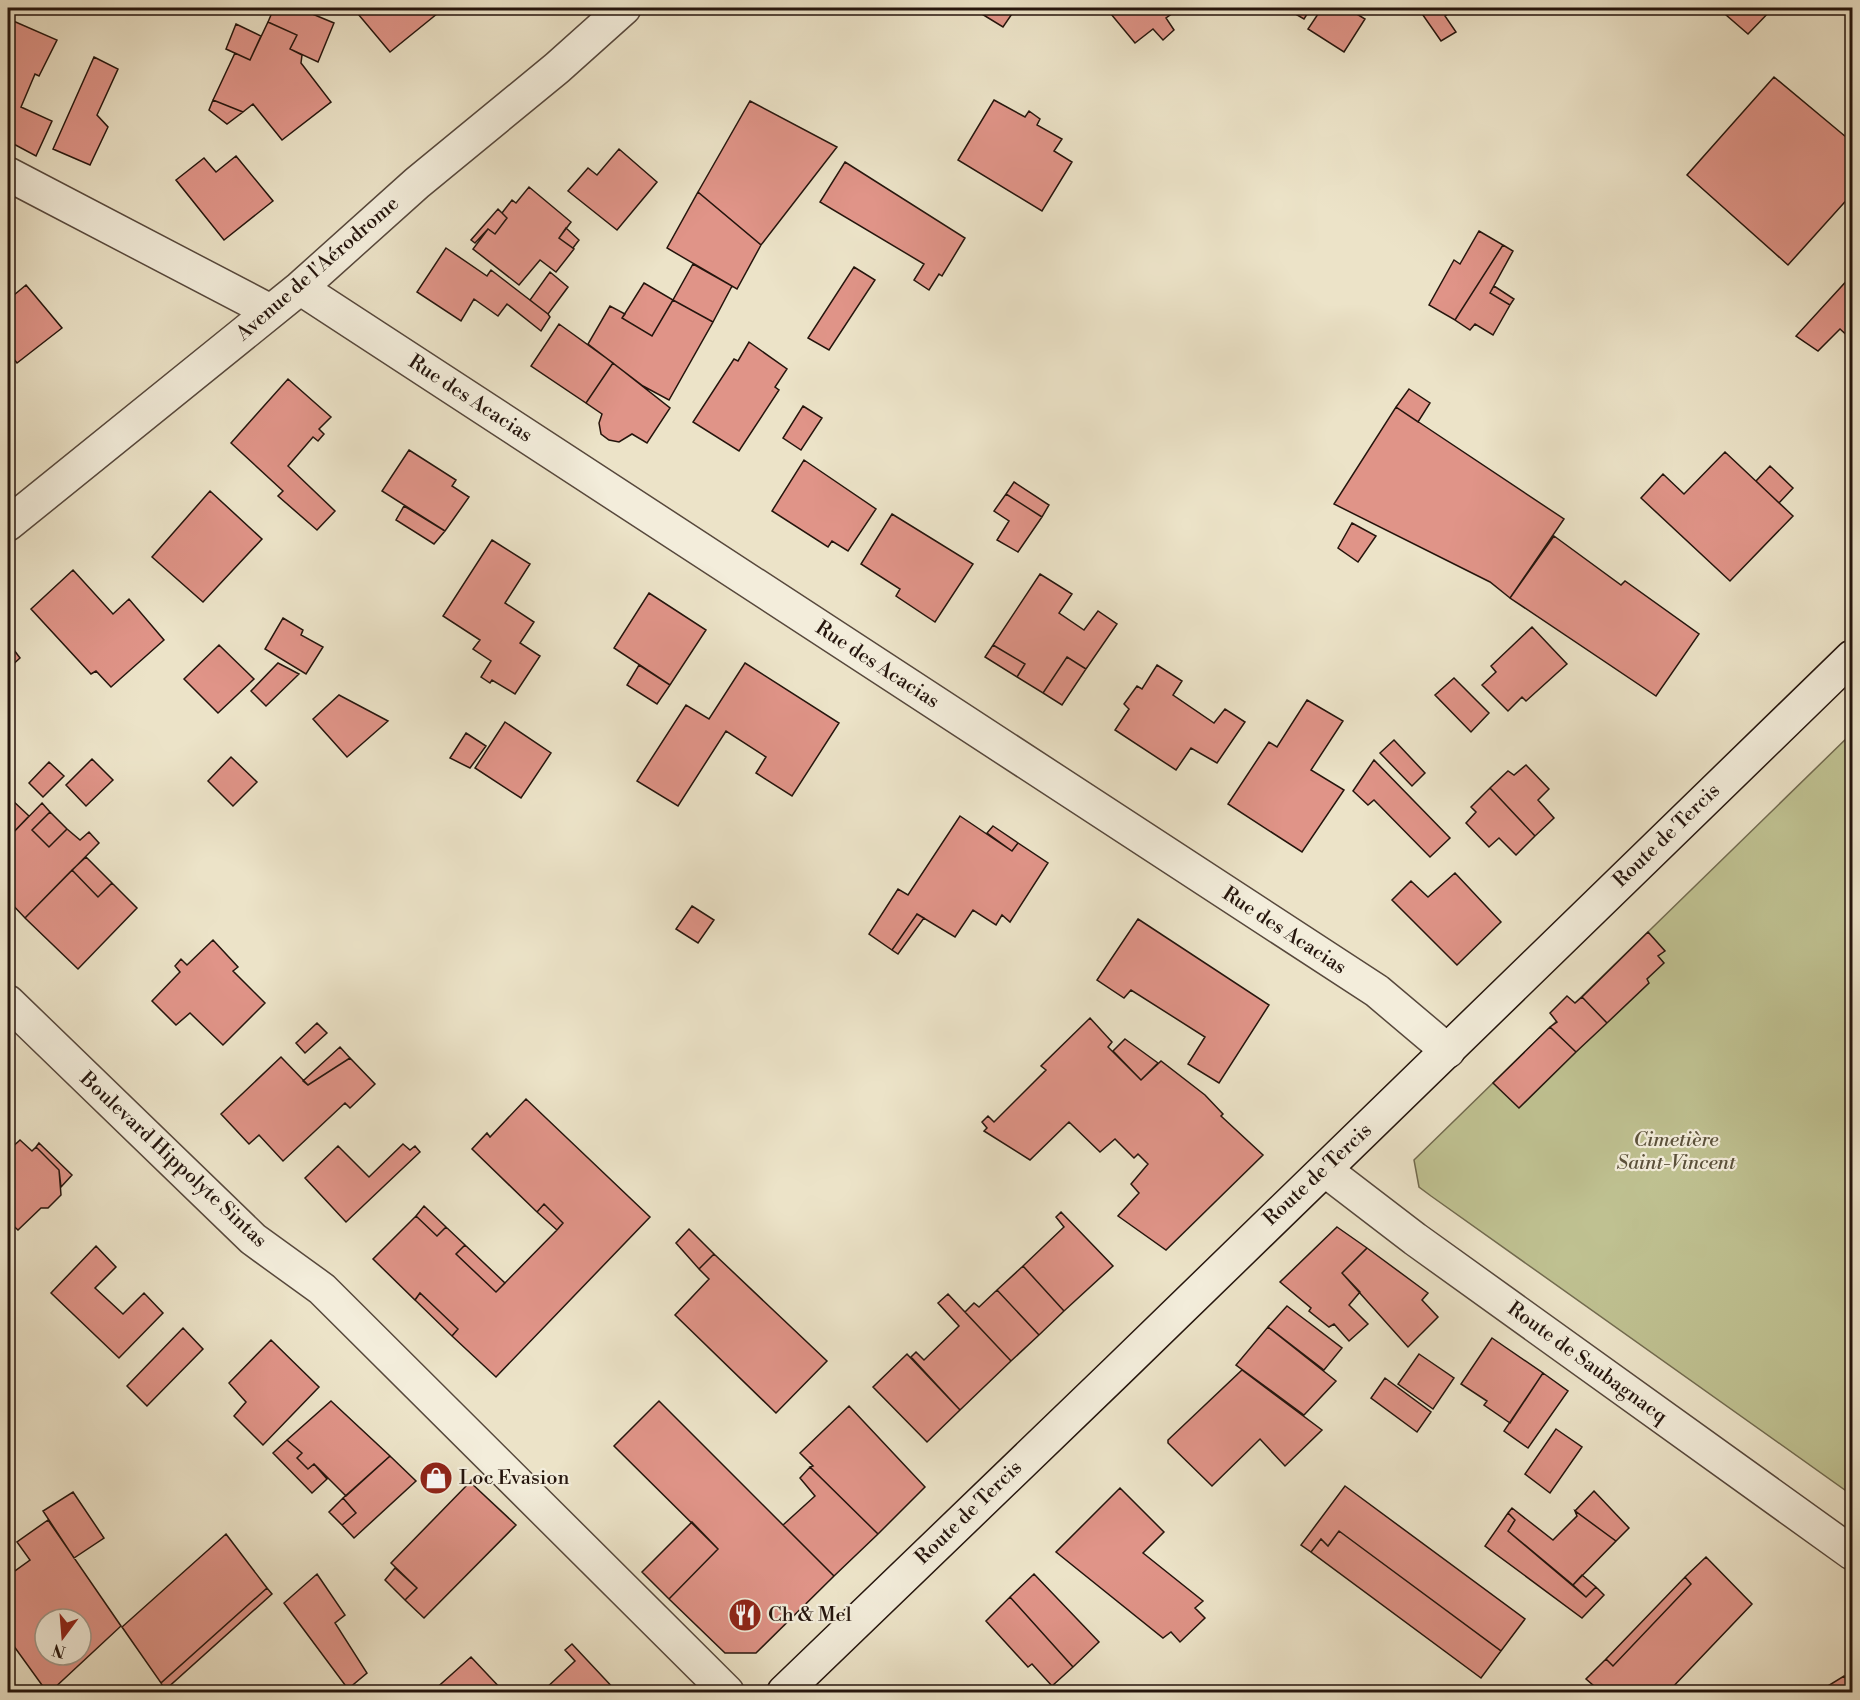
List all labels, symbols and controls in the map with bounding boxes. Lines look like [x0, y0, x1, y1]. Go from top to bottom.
street label: Avenue de l'Aérodrome [231, 191, 405, 347]
street label: Rue des Acacias [403, 350, 537, 448]
street label: Rue des Acacias [810, 616, 944, 714]
street label: Route de Tercis [1608, 779, 1726, 893]
street label: Rue des Acacias [1217, 882, 1351, 980]
street label: Boulevard Hippolyte Sintas [74, 1066, 272, 1253]
street label: Route de Tercis [1259, 1118, 1377, 1232]
park label: Cimetière Saint-Vincent [1616, 1128, 1736, 1176]
street label: Route de Saubagnacq [1502, 1297, 1672, 1430]
street label: Route de Tercis [910, 1456, 1028, 1570]
shop icon: Loc Evasion [418, 1460, 454, 1496]
place label: Loc Evasion [459, 1466, 569, 1491]
restaurant icon: Ch & Mel [727, 1597, 763, 1633]
place label: Ch & Mel [768, 1603, 852, 1628]
north arrow [33, 1607, 93, 1667]
text: N [50, 1639, 68, 1662]

